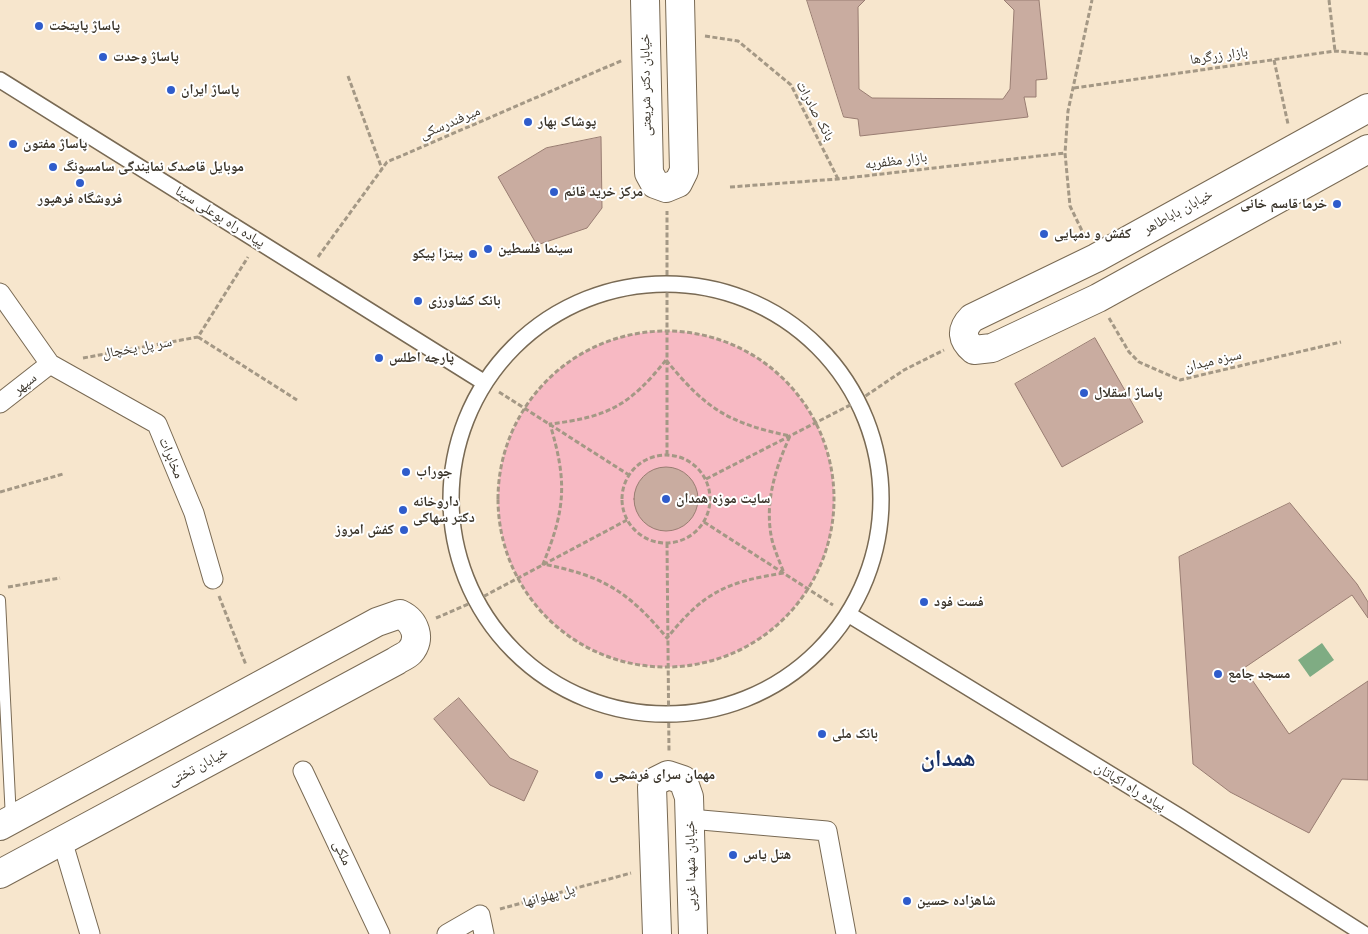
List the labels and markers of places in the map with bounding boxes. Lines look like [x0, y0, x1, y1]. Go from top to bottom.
place label: پاساژ پایتخت [49, 18, 120, 34]
marker: پاساژ پایتخت [33, 20, 45, 32]
place label: پاساژ وحدت [113, 49, 179, 65]
marker: پاساژ وحدت [97, 51, 109, 63]
place label: پاساژ ایران [181, 82, 239, 98]
marker: پاساژ ایران [165, 84, 177, 96]
place label: پوشاک بهار [538, 114, 596, 130]
marker: پوشاک بهار [522, 116, 534, 128]
place label: پاساژ مفتون [23, 136, 87, 152]
marker: پاساژ مفتون [7, 138, 19, 150]
place label: موبایل قاصدک نمایندگی سامسونگ [63, 159, 244, 175]
marker: موبایل قاصدک نمایندگی سامسونگ [47, 161, 59, 173]
marker: فروشگاه فرهپور [74, 177, 86, 189]
place label: مرکز خرید قائم [564, 184, 643, 200]
marker: مرکز خرید قائم [548, 186, 560, 198]
place label: فروشگاه فرهپور [38, 191, 122, 207]
place label: خرما قاسم خانی [1240, 196, 1327, 212]
marker: خرما قاسم خانی [1331, 198, 1343, 210]
place label: کفش و دمپایی [1054, 226, 1131, 242]
marker: کفش و دمپایی [1038, 228, 1050, 240]
place label: سینما فلسطین [498, 241, 573, 257]
marker: سینما فلسطین [482, 243, 494, 255]
place label: پیتزا پیکو [412, 246, 463, 262]
marker: پیتزا پیکو [467, 248, 479, 260]
place label: بانک کشاورزی [428, 293, 501, 309]
marker: بانک کشاورزی [412, 295, 424, 307]
place label: پارچه اطلس [389, 350, 454, 366]
marker: پارچه اطلس [373, 352, 385, 364]
place label: پاساژ اسقلال [1094, 385, 1163, 401]
marker: پاساژ اسقلال [1078, 387, 1090, 399]
place label: جوراب [416, 464, 452, 480]
marker: جوراب [400, 466, 412, 478]
place label: سایت موزه همدان [676, 491, 770, 507]
marker: سایت موزه همدان [660, 493, 672, 505]
place label: داروخانه دکتر سهاکی [413, 494, 475, 526]
marker: داروخانه دکتر سهاکی [397, 504, 409, 516]
place label: کفش امروز [335, 522, 394, 538]
marker: کفش امروز [398, 524, 410, 536]
place label: فست فود [934, 594, 984, 610]
marker: فست فود [918, 596, 930, 608]
place label: مسجد جامع [1228, 666, 1290, 682]
marker: مسجد جامع [1212, 668, 1224, 680]
place label: بانک ملی [832, 726, 878, 742]
marker: بانک ملی [816, 728, 828, 740]
place label: مهمان سرای فرشچی [609, 767, 715, 783]
marker: مهمان سرای فرشچی [593, 769, 605, 781]
place label: هتل یاس [743, 847, 791, 863]
marker: هتل یاس [727, 849, 739, 861]
place label: شاهزاده حسین [917, 893, 996, 909]
marker: شاهزاده حسین [901, 895, 913, 907]

